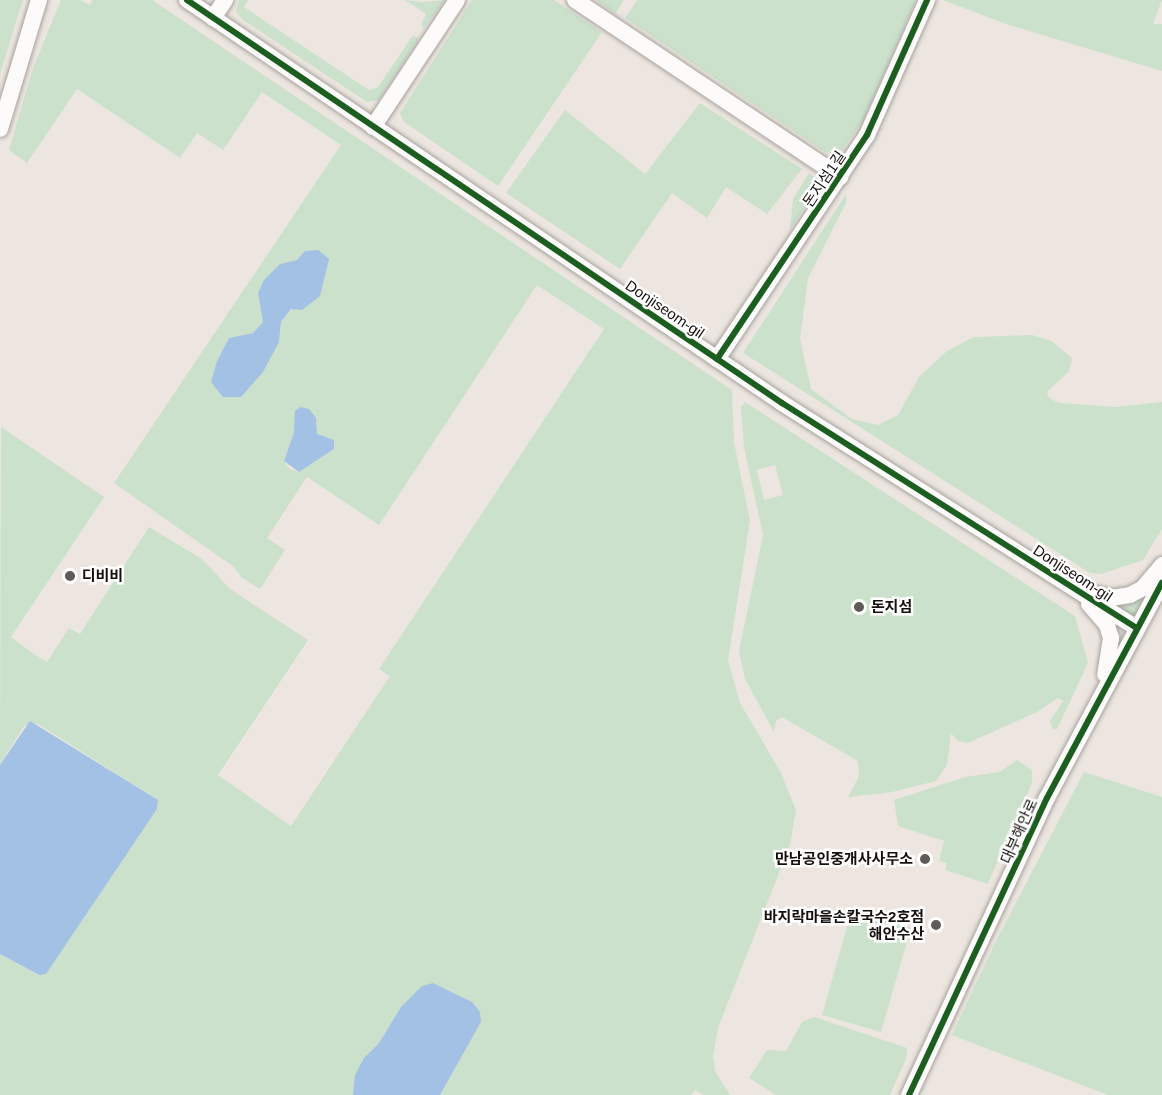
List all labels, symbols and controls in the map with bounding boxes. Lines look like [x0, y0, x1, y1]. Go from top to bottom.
street label: 돈지섬1길 [799, 148, 849, 210]
street label: Donjiseom-gil [622, 276, 708, 342]
street label: Donjiseom-gil [1030, 541, 1116, 605]
place label: 디비비 [82, 567, 123, 585]
marker: 디비비 [63, 569, 77, 583]
place label: 돈지섬 [871, 598, 912, 616]
marker: 돈지섬 [852, 600, 866, 614]
street label: 대부해안로 [997, 796, 1041, 866]
place label: 만남공인중개사사무소 [775, 850, 913, 868]
marker: 만남공인중개사사무소 [918, 852, 932, 866]
place label: 바지락마을손칼국수2호점 해안수산 [764, 907, 924, 942]
marker: 바지락마을손칼국수2호점 해안수산 [929, 918, 943, 932]

